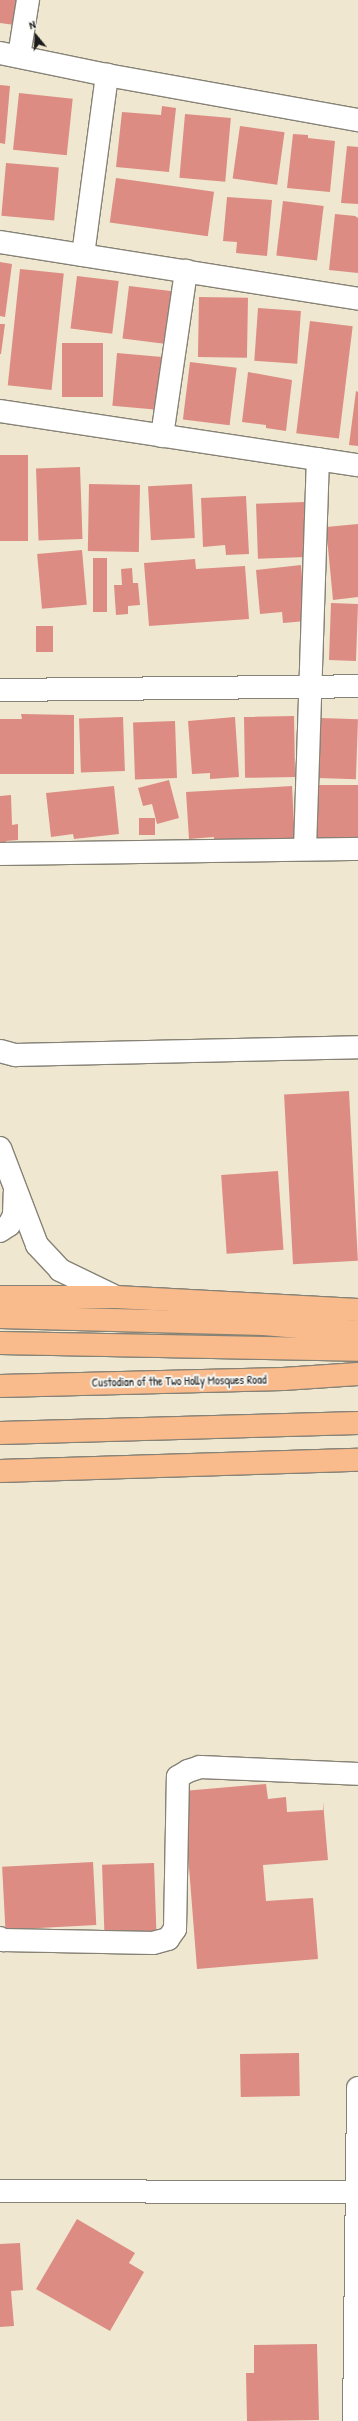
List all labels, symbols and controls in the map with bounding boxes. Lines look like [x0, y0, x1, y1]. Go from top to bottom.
north arrow [16, 16, 56, 56]
text: N [27, 17, 37, 32]
street label: Custodian of the Two Holly Mosques Road [91, 1372, 267, 1390]

